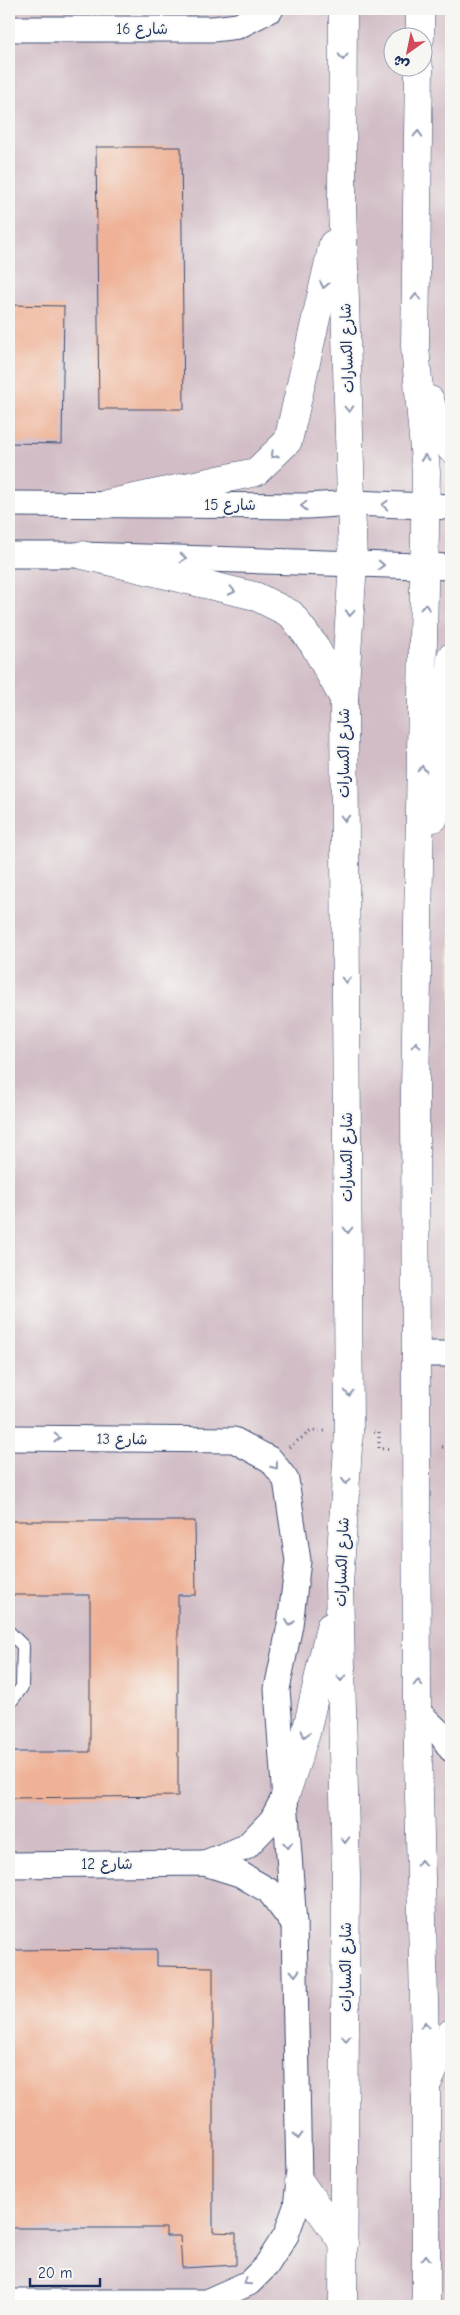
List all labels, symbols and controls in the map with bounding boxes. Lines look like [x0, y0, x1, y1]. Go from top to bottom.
street label: شارع 16 [116, 20, 168, 39]
north arrow [382, 28, 432, 78]
text: ش [390, 51, 412, 74]
one-way arrow [338, 54, 348, 62]
one-way arrow [413, 130, 424, 138]
one-way arrow [319, 281, 330, 290]
one-way arrow [411, 293, 421, 300]
street label: شارع الكسارات [336, 303, 359, 393]
one-way arrow [343, 406, 354, 414]
one-way arrow [271, 449, 280, 458]
one-way arrow [420, 454, 431, 462]
street label: شارع 15 [204, 496, 256, 515]
one-way arrow [381, 499, 389, 510]
one-way arrow [300, 500, 308, 511]
one-way arrow [180, 553, 188, 563]
one-way arrow [378, 560, 385, 570]
one-way arrow [227, 585, 236, 596]
one-way arrow [420, 603, 430, 610]
one-way arrow [344, 609, 355, 617]
street label: شارع الكسارات [335, 708, 354, 798]
one-way arrow [417, 765, 427, 773]
one-way arrow [340, 814, 350, 822]
one-way arrow [341, 976, 351, 984]
one-way arrow [411, 1040, 422, 1048]
street label: شارع الكسارات [338, 1112, 357, 1202]
one-way arrow [343, 1226, 353, 1234]
one-way arrow [344, 1389, 354, 1397]
street label: شارع 13 [96, 1430, 148, 1449]
one-way arrow [54, 1433, 62, 1443]
one-way arrow [269, 1460, 277, 1469]
one-way arrow [341, 1477, 352, 1485]
street label: شارع الكسارات [331, 1517, 354, 1607]
one-way arrow [286, 1619, 296, 1628]
one-way arrow [336, 1674, 346, 1682]
one-way arrow [413, 1678, 423, 1686]
one-way arrow [301, 1730, 311, 1738]
one-way arrow [340, 1836, 351, 1844]
one-way arrow [282, 1841, 293, 1849]
street label: شارع 12 [81, 1855, 133, 1874]
one-way arrow [416, 1858, 426, 1866]
street label: شارع الكسارات [337, 1922, 356, 2012]
one-way arrow [289, 1969, 300, 1977]
one-way arrow [420, 2021, 430, 2028]
one-way arrow [340, 2034, 351, 2042]
one-way arrow [293, 2132, 303, 2140]
one-way arrow [421, 2253, 431, 2261]
scale bar [30, 2255, 100, 2287]
text: 20 m [38, 2264, 72, 2282]
one-way arrow [244, 2276, 253, 2285]

